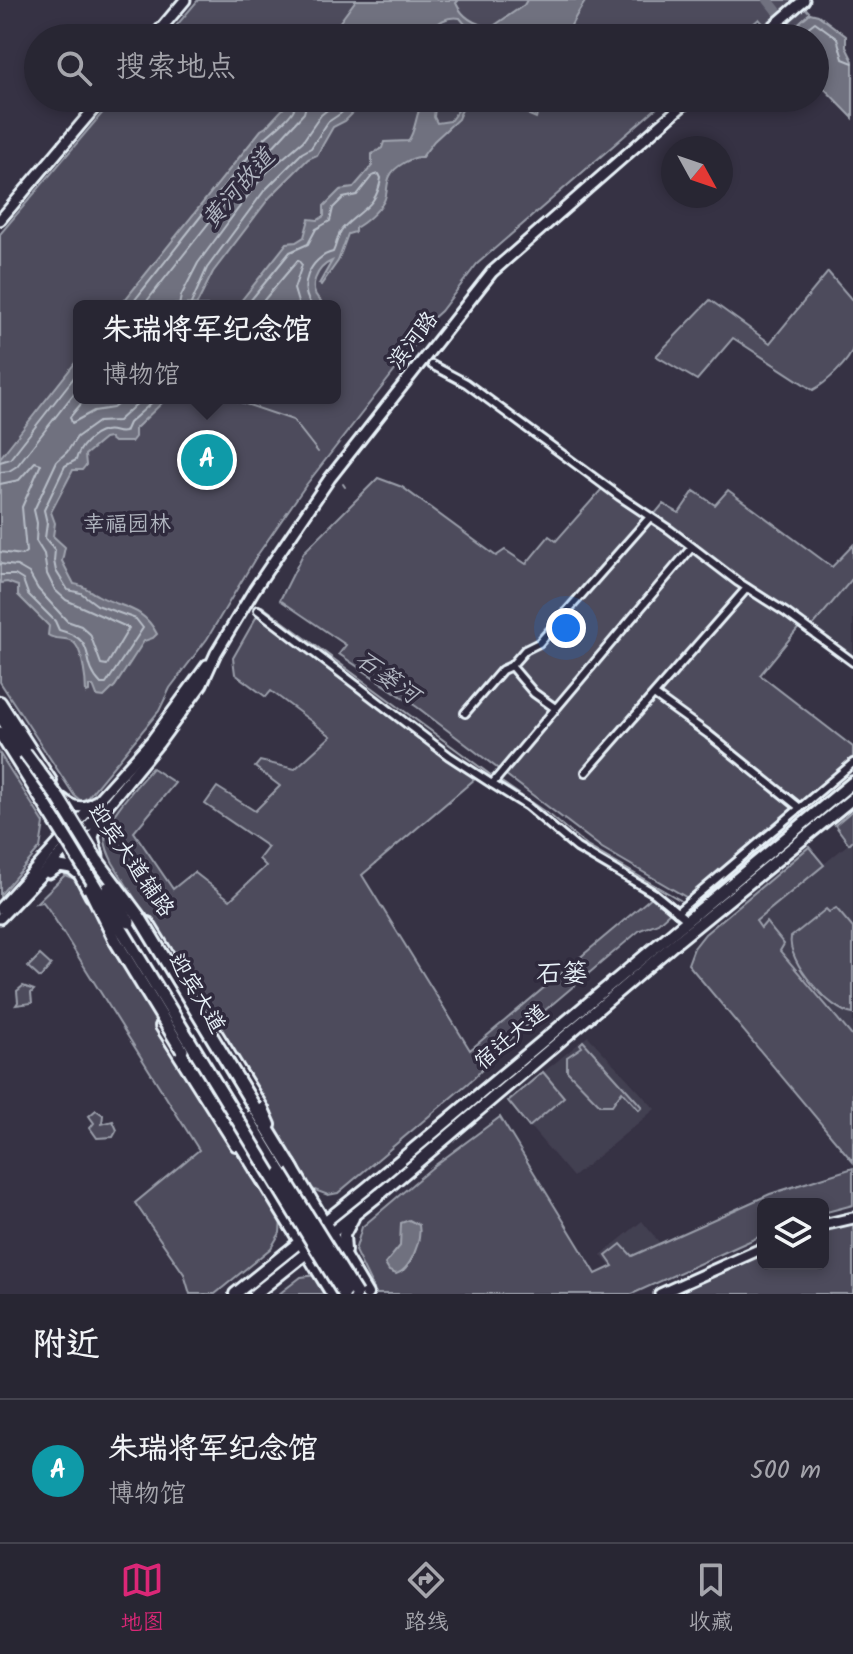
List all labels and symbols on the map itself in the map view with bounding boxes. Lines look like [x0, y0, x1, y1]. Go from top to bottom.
north arrow [661, 136, 733, 208]
water label: 黄河故道 [193, 138, 287, 238]
street label: 滨河路 [380, 304, 448, 378]
pin: A [181, 430, 233, 490]
park label: 幸福园林 [83, 508, 171, 543]
your location [546, 608, 586, 648]
water label: 石篓河 [346, 641, 431, 717]
street label: 迎宾大道辅路 [78, 797, 182, 925]
street label: 迎宾大道 [158, 947, 234, 1041]
district label: 石篓 [536, 954, 588, 996]
street label: 宿迁大道 [467, 996, 557, 1080]

